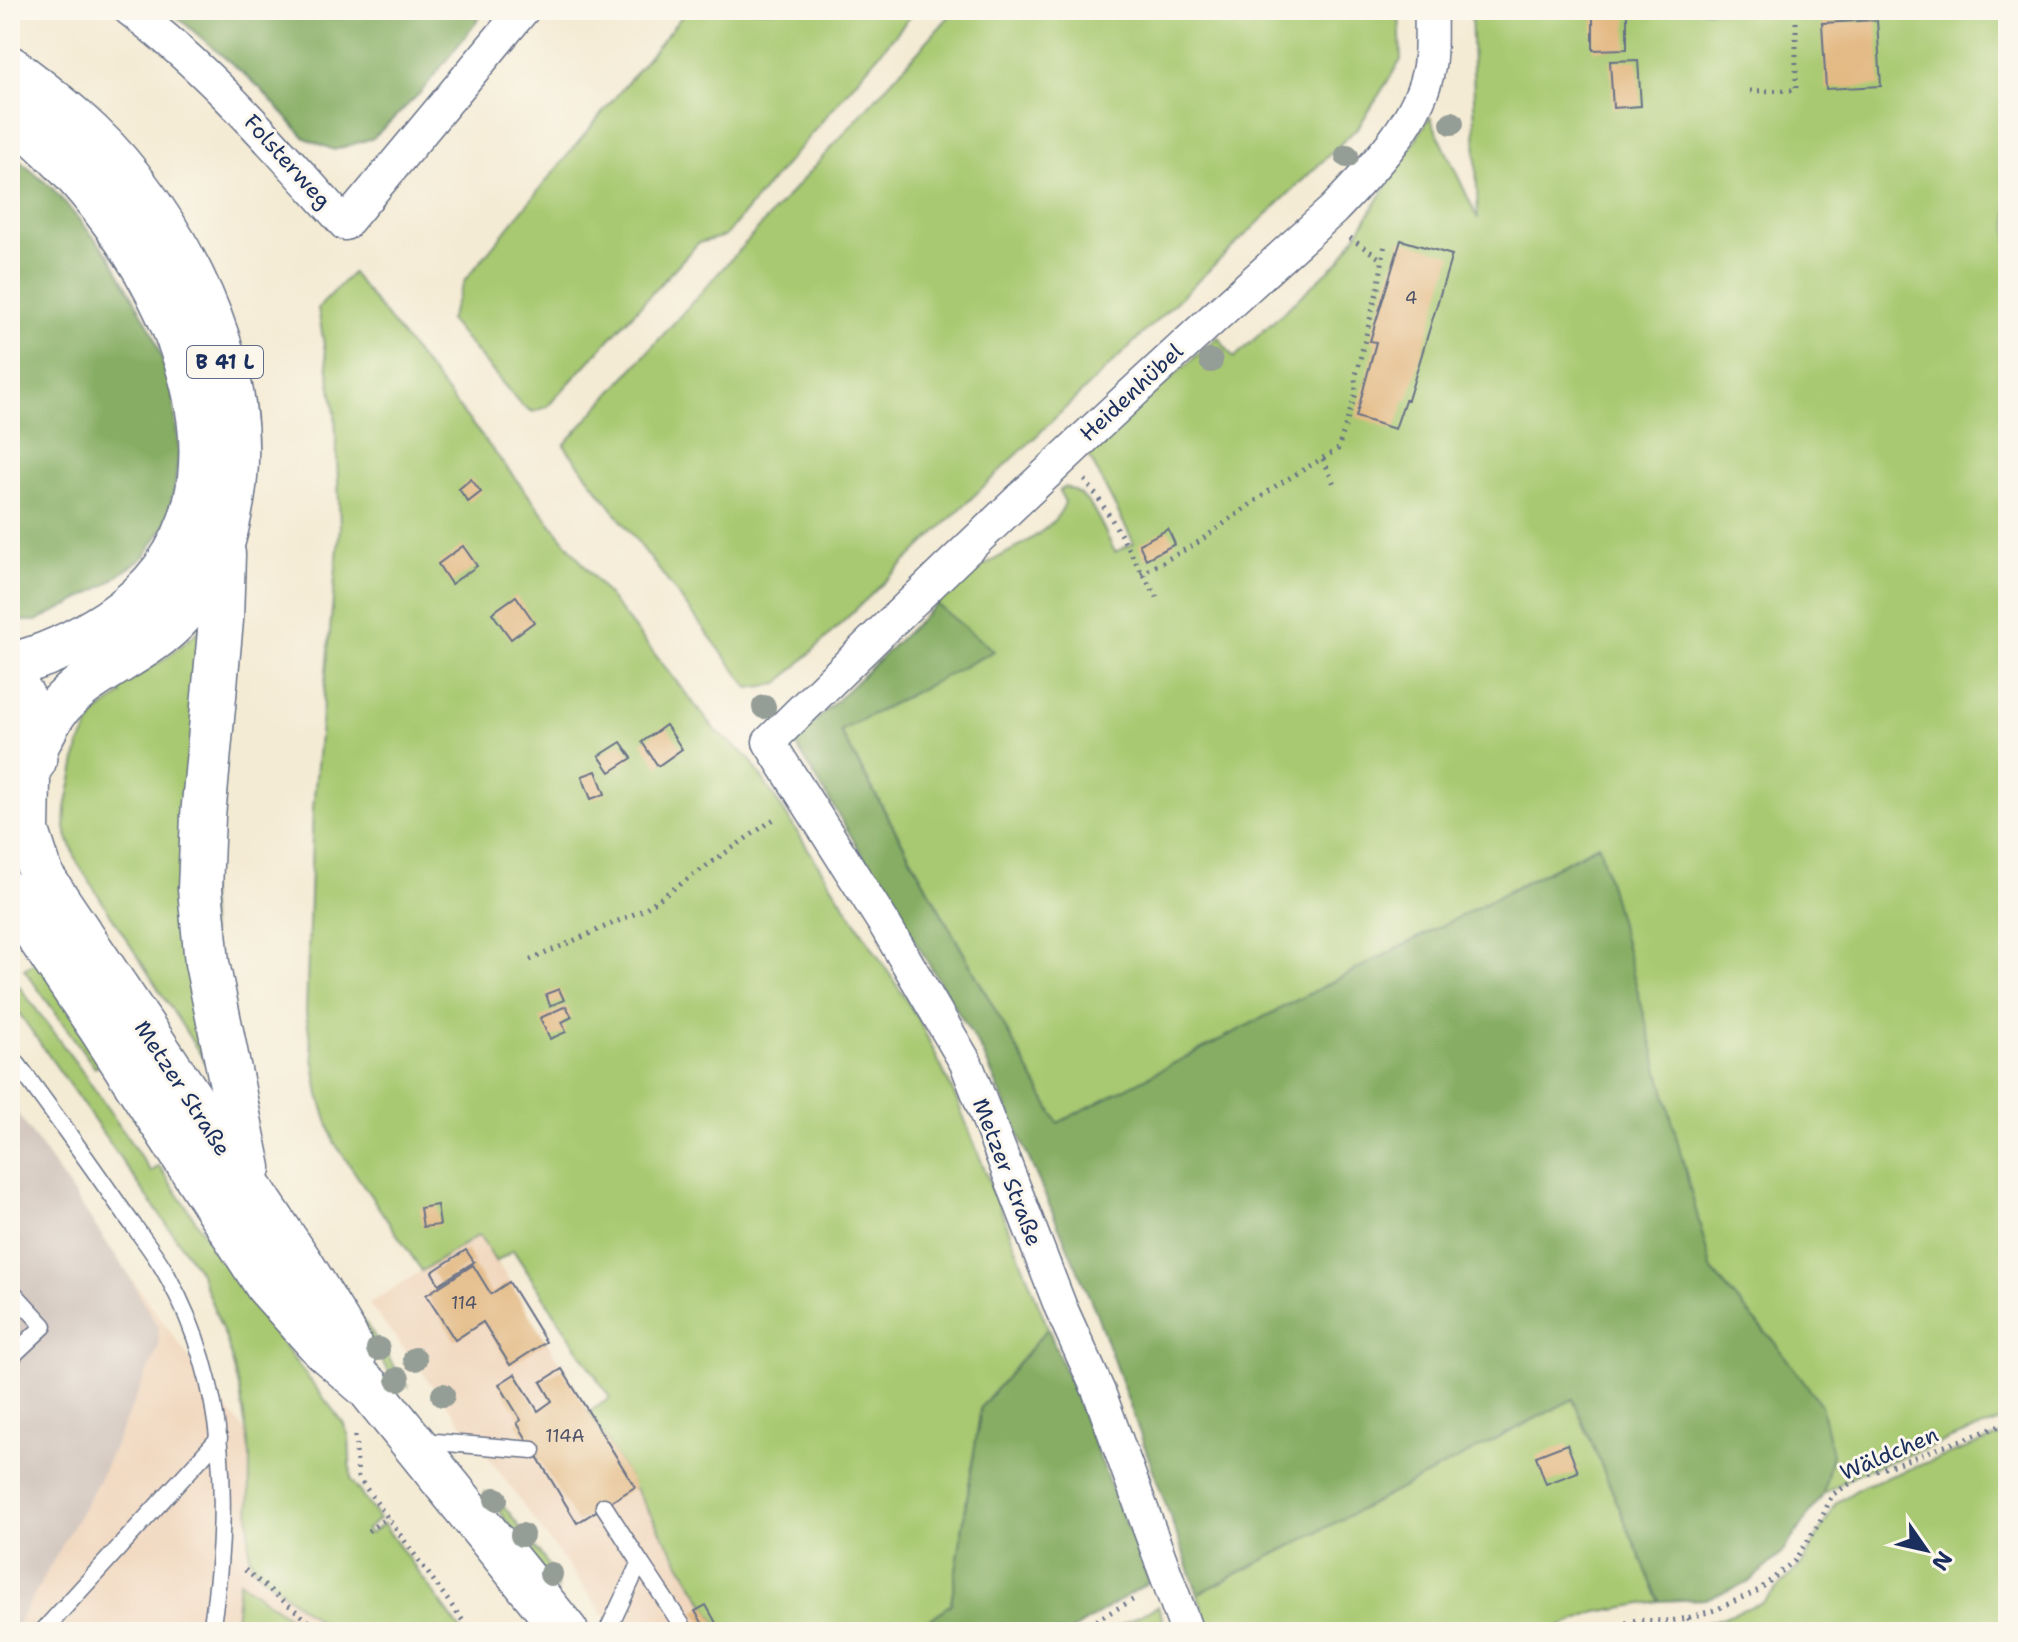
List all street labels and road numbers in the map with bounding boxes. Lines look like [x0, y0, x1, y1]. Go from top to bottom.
street label: Folsterweg [238, 108, 338, 215]
street label: Heidenhübel [1073, 337, 1190, 448]
road number: B 41 L [187, 346, 263, 378]
street label: Metzer Straße [128, 1015, 237, 1162]
street label: Metzer Straße [966, 1094, 1049, 1250]
street label: Wäldchen [1836, 1420, 1943, 1487]

